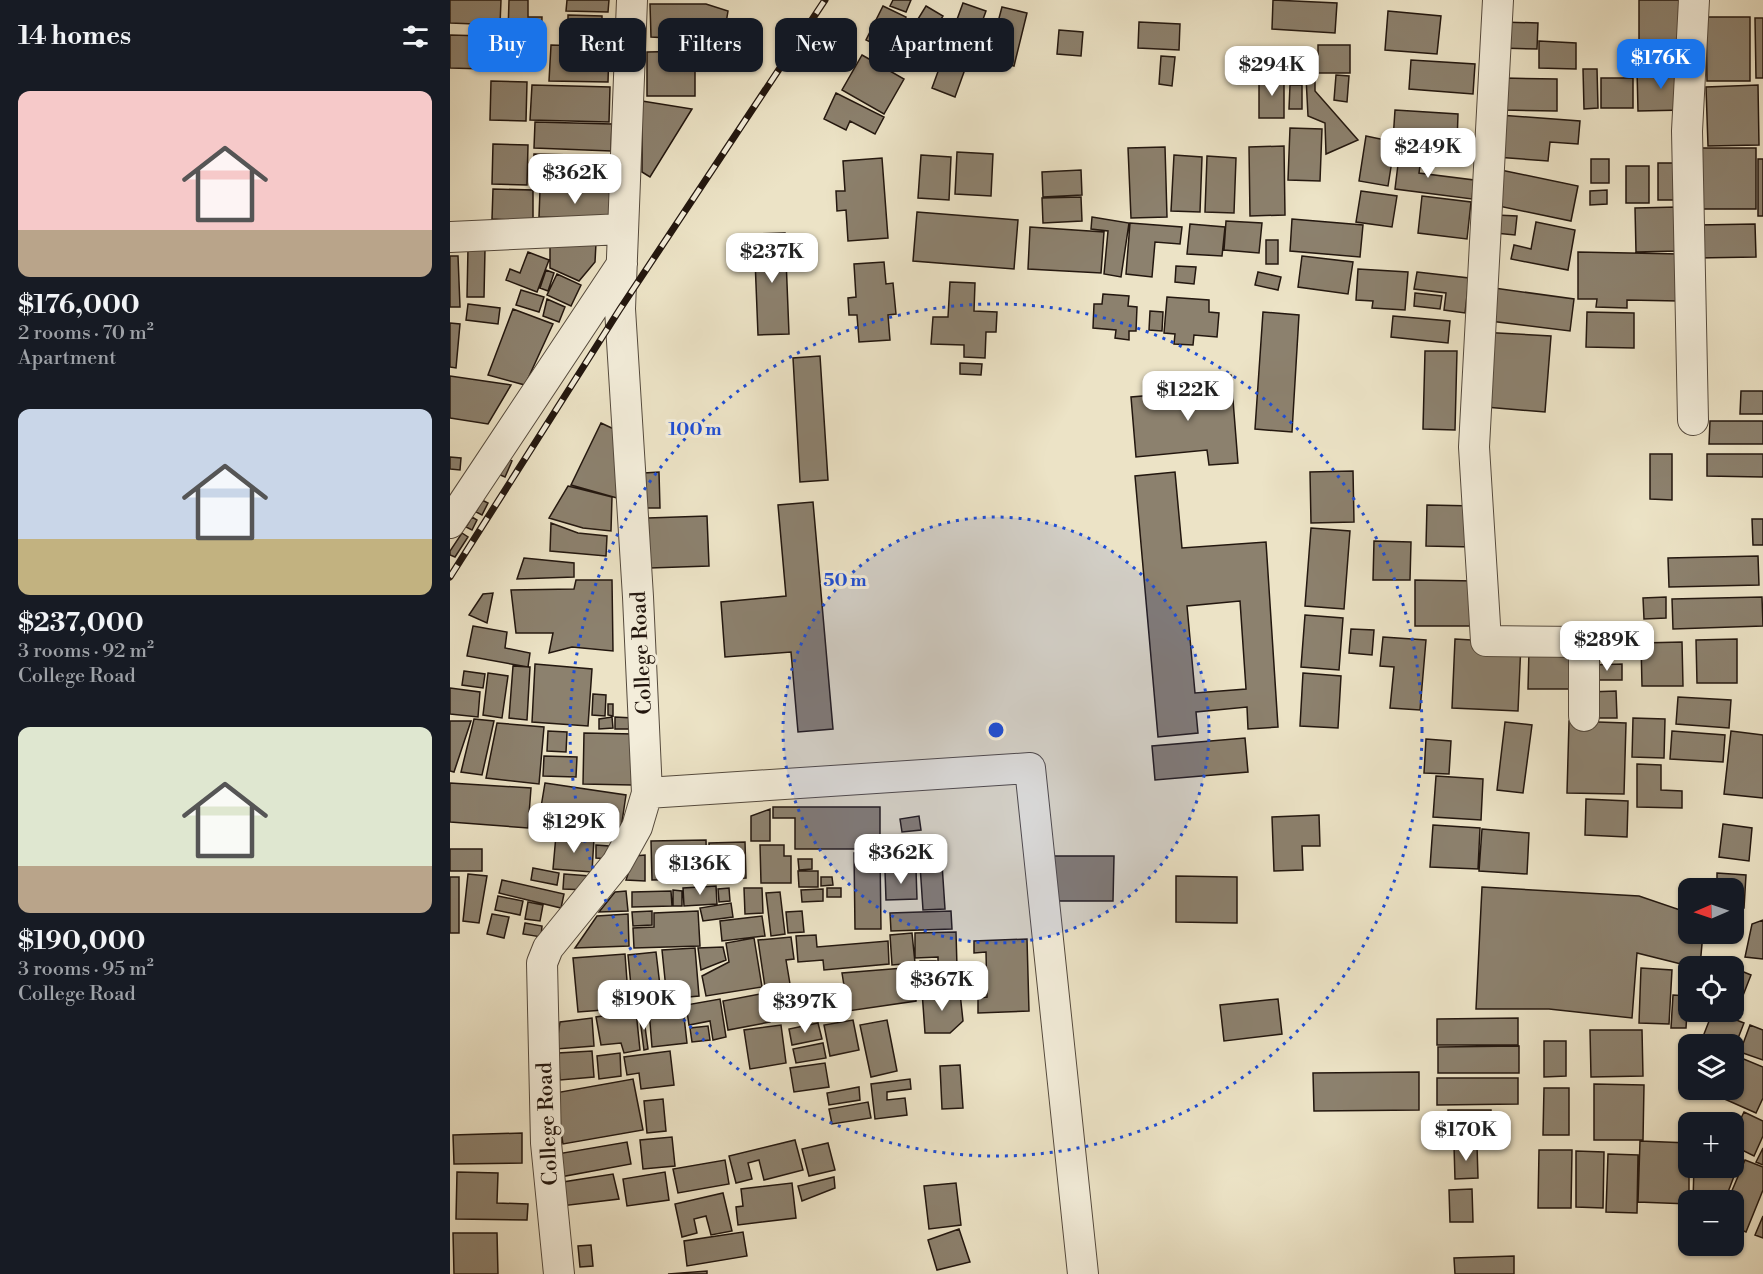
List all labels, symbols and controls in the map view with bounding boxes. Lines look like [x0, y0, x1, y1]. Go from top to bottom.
chip: Buy [468, 18, 547, 72]
chip: Rent [559, 18, 646, 72]
chip: Filters [658, 18, 763, 72]
chip: New [775, 18, 857, 72]
chip: Apartment [869, 18, 1014, 72]
text: 14 homes [18, 20, 131, 52]
icon: filters [399, 20, 432, 53]
pin: $176K [1619, 39, 1703, 90]
pin: $294K [1230, 46, 1314, 97]
text: $176K [1631, 46, 1691, 71]
text: $294K [1239, 53, 1305, 78]
pin: $249K [1386, 128, 1470, 179]
icon: home [171, 130, 279, 238]
text: $249K [1395, 135, 1461, 160]
pin: $362K [533, 154, 617, 205]
text: $362K [542, 161, 608, 186]
pin: $237K [730, 233, 814, 284]
text: $237K [740, 240, 804, 265]
text: $176,000 [18, 289, 140, 321]
text: 2 rooms · 70 m² [18, 321, 154, 346]
text: Apartment [18, 346, 116, 371]
pin: $122K [1146, 371, 1230, 422]
text: $122K [1156, 378, 1220, 403]
text: 100 m [668, 418, 722, 441]
icon: home [171, 448, 279, 556]
text: 50 m [823, 569, 867, 592]
street label: College Road [626, 591, 658, 715]
text: $237,000 [18, 607, 144, 639]
pin: $289K [1565, 621, 1649, 672]
text: $289K [1574, 628, 1640, 653]
text: 3 rooms · 92 m² [18, 639, 154, 664]
text: College Road [18, 664, 136, 689]
centre of rings [986, 720, 1006, 740]
icon: home [171, 766, 279, 874]
pin: $129K [532, 803, 616, 854]
text: $129K [542, 810, 606, 835]
pin: $362K [859, 834, 943, 885]
text: $362K [868, 841, 934, 866]
pin: $136K [658, 845, 742, 896]
text: $136K [669, 852, 731, 877]
north arrow [1678, 878, 1744, 944]
map controls [1678, 878, 1744, 1256]
text: $190,000 [18, 925, 146, 957]
button: locate [1678, 956, 1744, 1022]
text: 3 rooms · 95 m² [18, 957, 154, 982]
pin: $367K [900, 961, 984, 1012]
text: $367K [910, 968, 974, 993]
pin: $190K [602, 980, 686, 1031]
text: College Road [18, 982, 136, 1007]
pin: $397K [763, 983, 847, 1034]
text: $190K [612, 987, 676, 1012]
text: $397K [773, 990, 837, 1015]
button: layers [1678, 1034, 1744, 1100]
street label: College Road [532, 1062, 564, 1186]
pin: $170K [1424, 1111, 1508, 1162]
button: + [1678, 1112, 1744, 1178]
text: $170K [1435, 1118, 1497, 1143]
button: − [1678, 1190, 1744, 1256]

